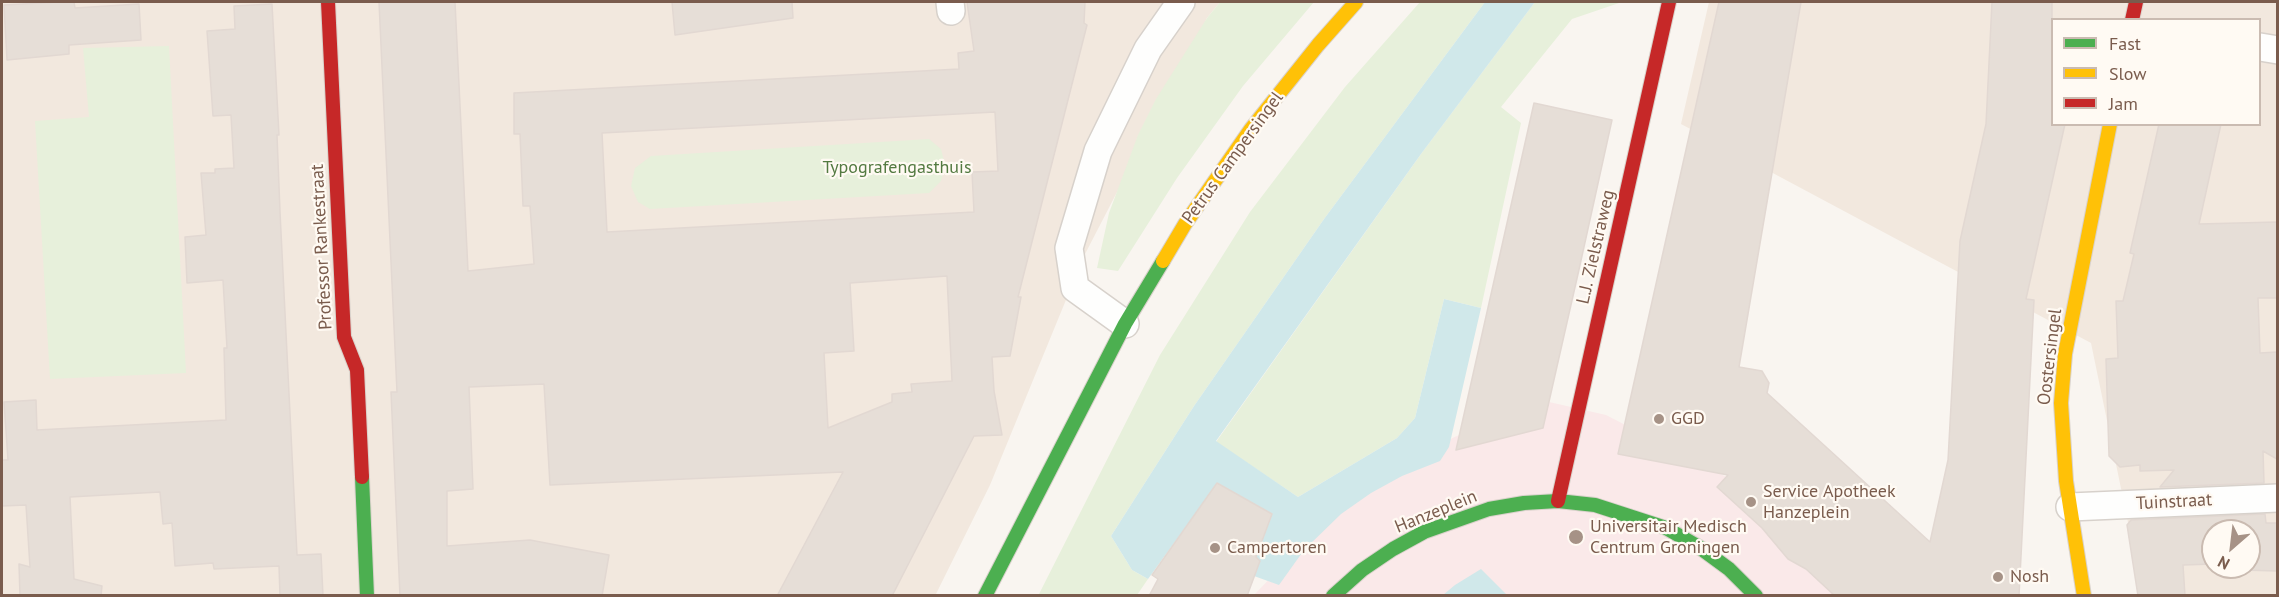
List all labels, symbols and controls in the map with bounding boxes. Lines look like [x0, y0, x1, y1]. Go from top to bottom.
legend [2051, 18, 2261, 126]
text: Fast [2109, 32, 2141, 55]
text: Slow [2109, 62, 2147, 85]
street label: Petrus Campersingel [1178, 88, 1288, 228]
text: Jam [2109, 92, 2138, 115]
park label: Typografengasthuis [823, 157, 971, 179]
street label: Professor Rankestraat [307, 164, 337, 330]
street label: L.J. Zielstraweg [1572, 188, 1620, 306]
street label: Oostersingel [2033, 308, 2067, 406]
place label: GGD [1671, 408, 1705, 430]
marker: GGD [1652, 412, 1666, 426]
place label: Service Apotheek Hanzeplein [1763, 481, 1896, 524]
street label: Hanzeplein [1392, 486, 1480, 538]
street label: Tuinstraat [2135, 489, 2213, 515]
marker: Service Apotheek Hanzeplein [1744, 495, 1758, 509]
place label: Universitair Medisch Centrum Groningen [1590, 516, 1747, 558]
north arrow [2201, 519, 2261, 579]
marker: Universitair Medisch Centrum Groningen [1567, 528, 1585, 546]
place label: Campertoren [1227, 537, 1327, 559]
marker: Campertoren [1208, 541, 1222, 555]
text: N [2214, 552, 2233, 574]
place label: Nosh [2010, 566, 2049, 588]
marker: Nosh [1991, 570, 2005, 584]

